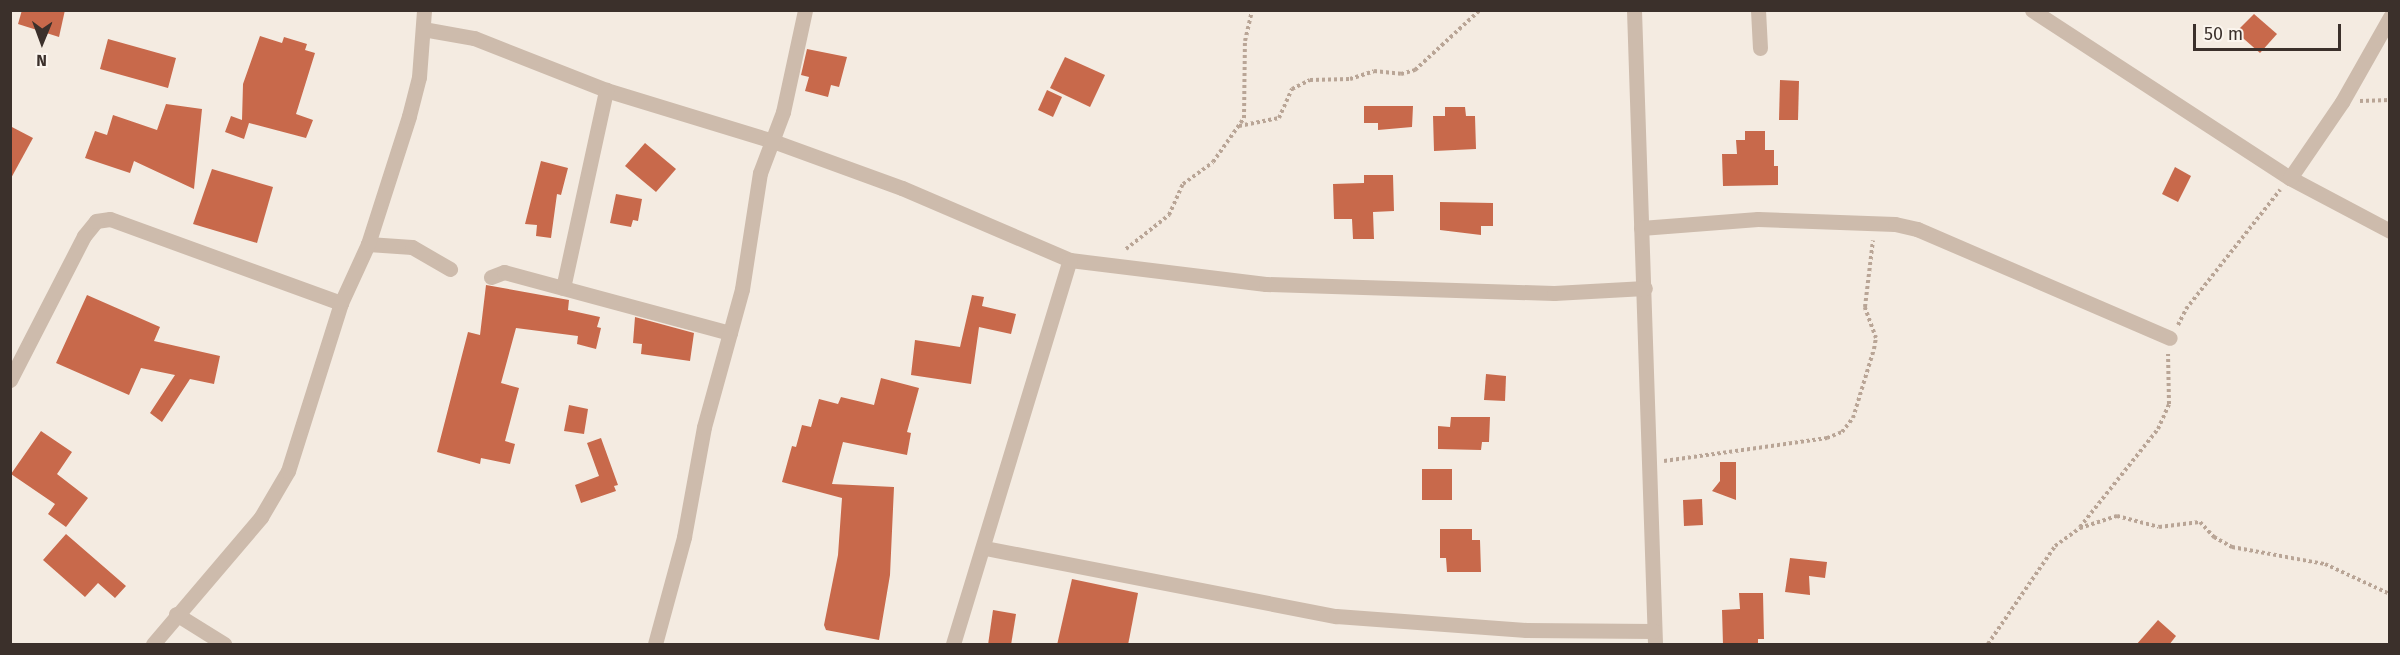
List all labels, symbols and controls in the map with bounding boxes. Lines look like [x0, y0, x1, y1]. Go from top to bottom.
north arrow [12, 12, 72, 72]
scale bar [2196, 12, 2344, 50]
text: 50 m [2204, 23, 2243, 45]
text: N [36, 51, 47, 70]

